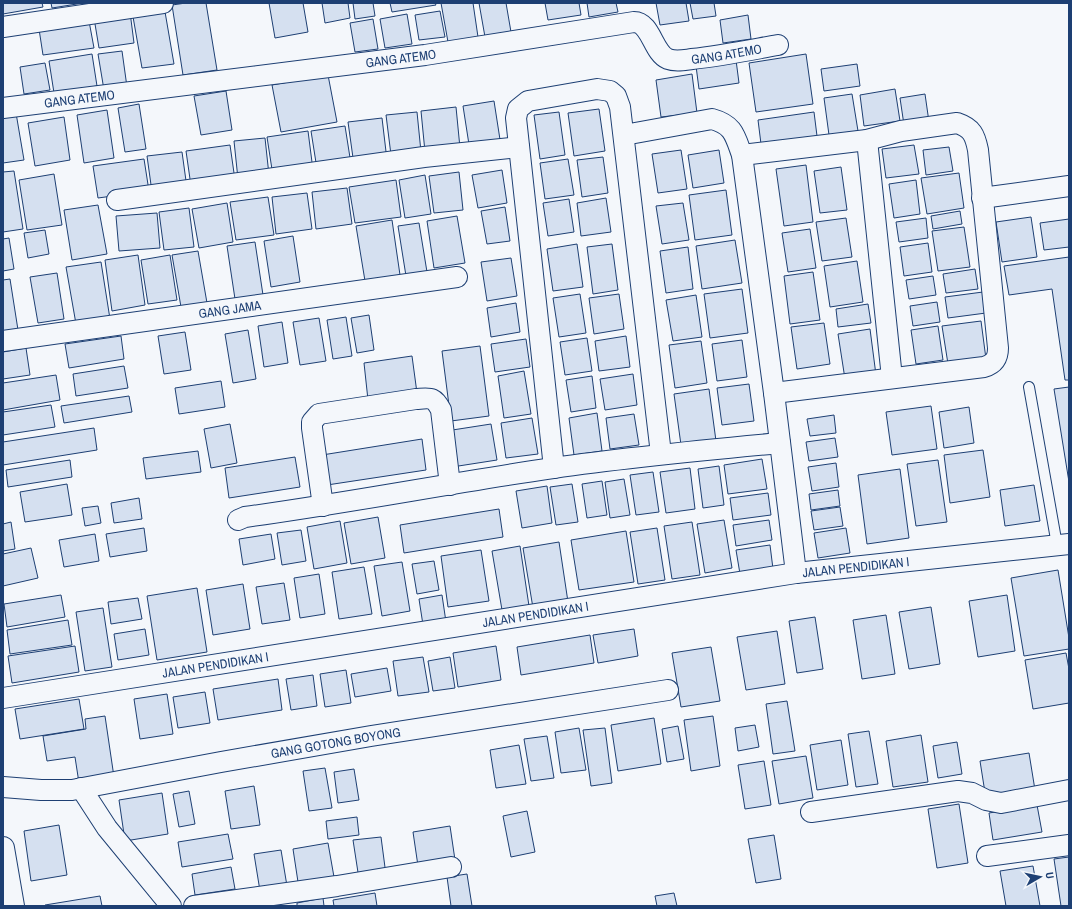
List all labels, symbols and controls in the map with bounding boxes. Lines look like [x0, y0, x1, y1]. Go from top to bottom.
street label: GANG ATEMO [690, 40, 763, 68]
street label: GANG ATEMO [365, 45, 437, 71]
street label: GANG ATEMO [43, 86, 116, 111]
street label: GANG JAMA [197, 296, 263, 322]
street label: JALAN PENDIDIKAN I [802, 553, 910, 581]
street label: JALAN PENDIDIKAN I [481, 597, 590, 631]
street label: JALAN PENDIDIKAN I [161, 648, 270, 681]
street label: GANG GOTONG BOYONG [269, 723, 402, 762]
north arrow [1020, 857, 1060, 897]
text: U [1042, 871, 1057, 880]

